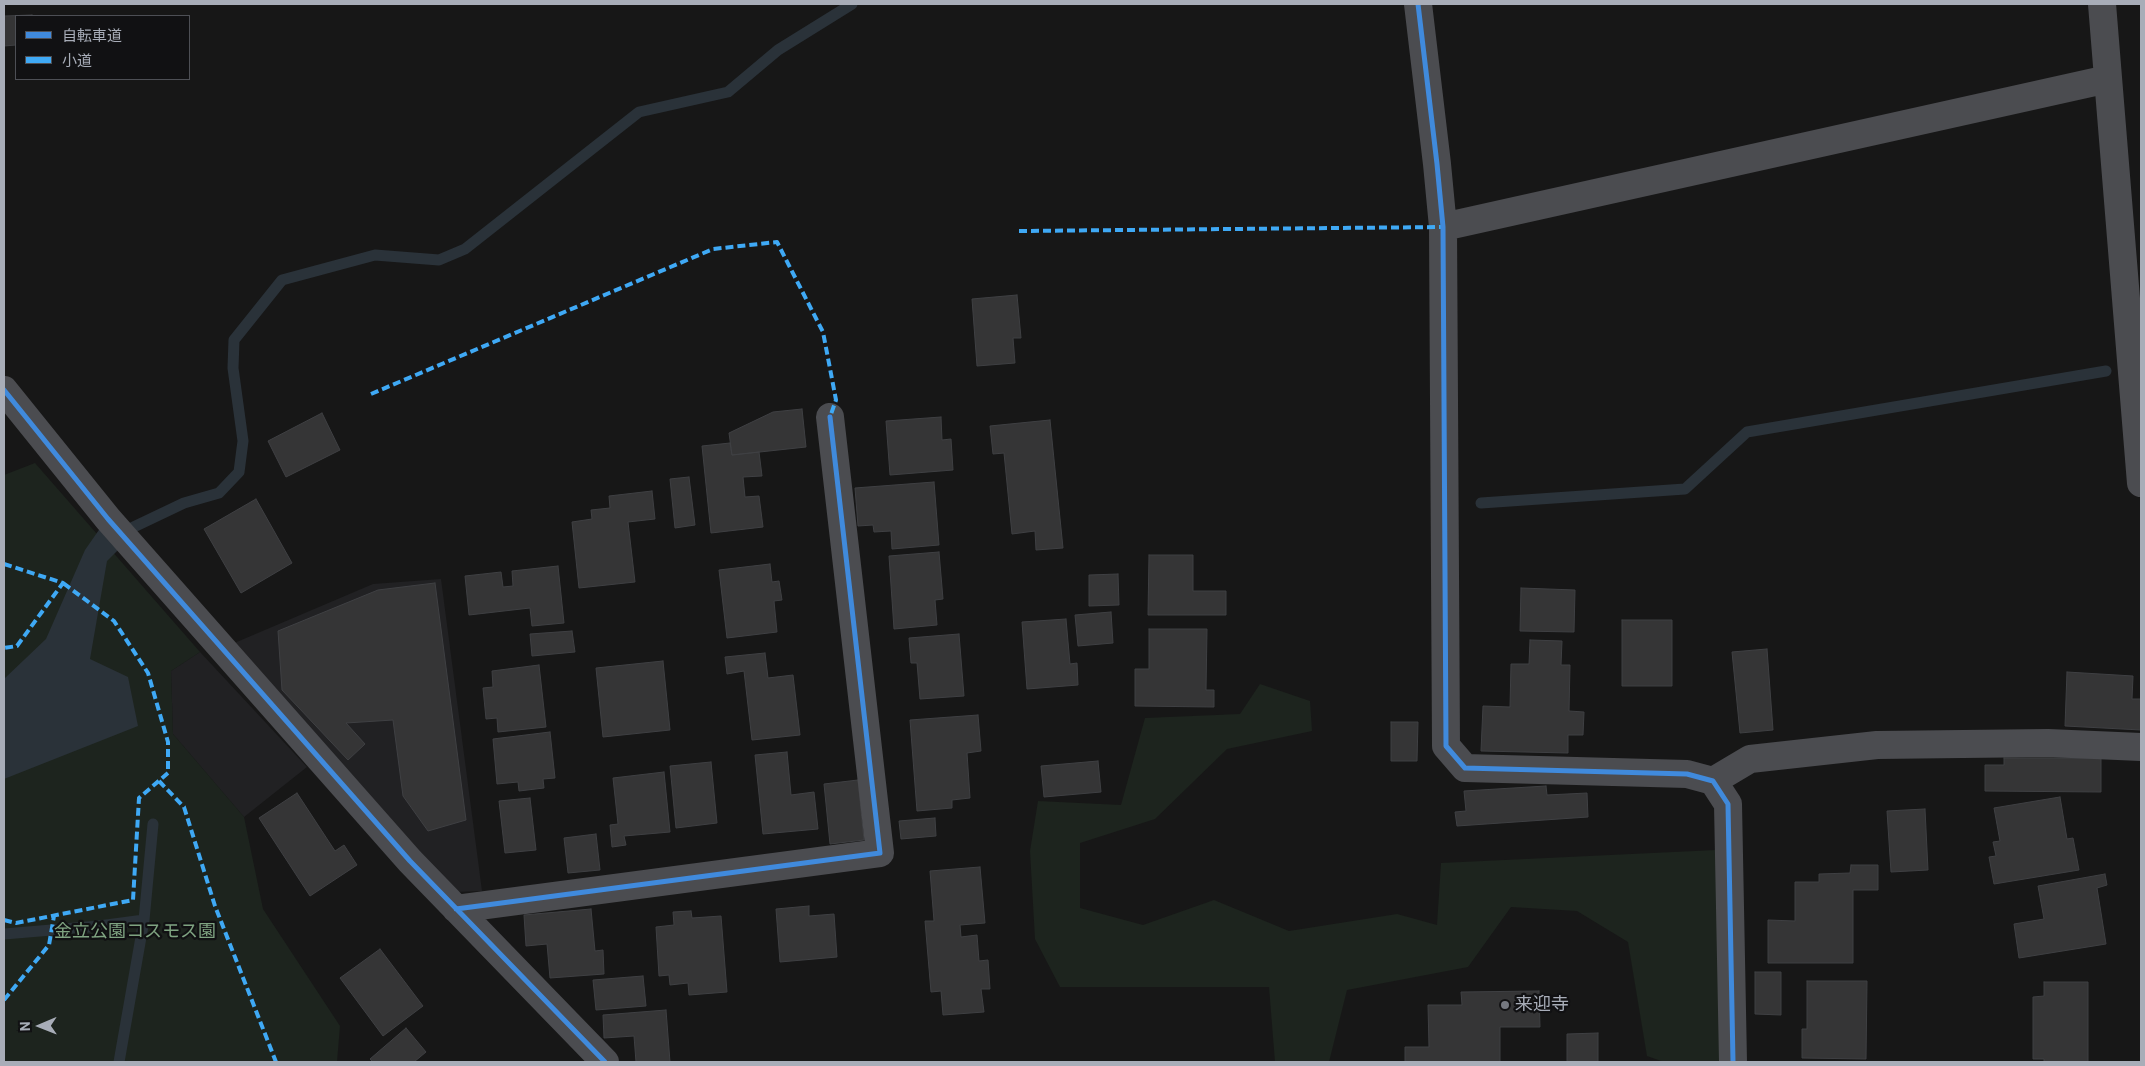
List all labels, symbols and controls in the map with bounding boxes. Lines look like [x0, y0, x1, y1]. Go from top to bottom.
legend [15, 15, 190, 80]
text: 自転車道 [62, 27, 122, 45]
text: 小道 [62, 52, 92, 70]
park label: 金立公園コスモス園 [54, 921, 216, 943]
place label: 来迎寺 [1515, 994, 1569, 1016]
marker: 来迎寺 [1499, 999, 1511, 1011]
north arrow [15, 1001, 65, 1051]
text: N [17, 1021, 33, 1031]

